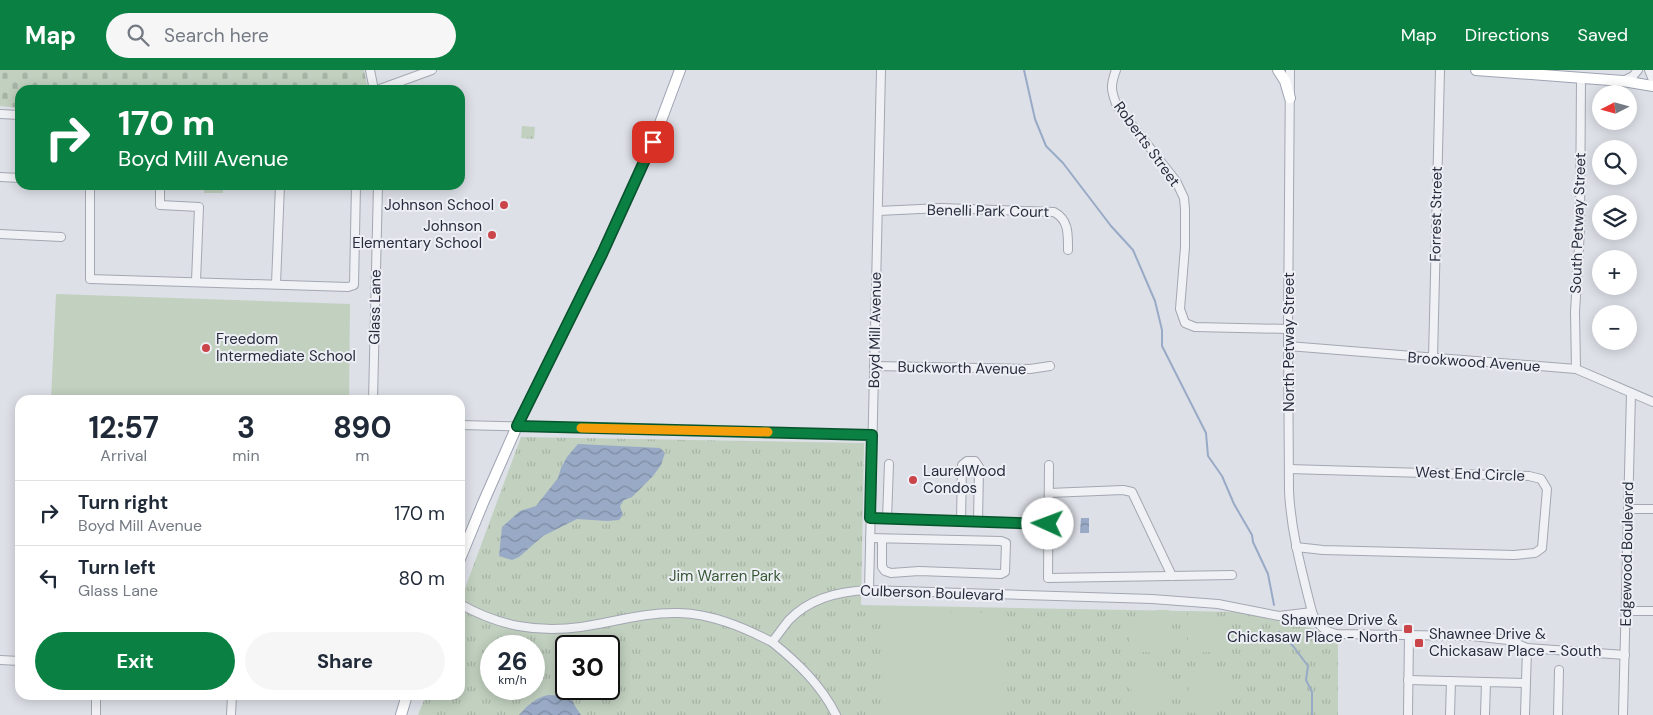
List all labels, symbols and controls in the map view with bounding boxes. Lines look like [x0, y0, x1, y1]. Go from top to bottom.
search box [106, 13, 456, 58]
text: Map [25, 20, 76, 51]
icon: search [124, 21, 152, 49]
text: Search here [164, 23, 269, 48]
text: Map [1401, 23, 1437, 47]
text: Directions [1465, 23, 1550, 47]
text: Saved [1578, 23, 1628, 47]
north arrow [1592, 85, 1638, 130]
map controls [1592, 85, 1637, 350]
street label: Roberts Street [1109, 97, 1185, 191]
text: 170 m [118, 100, 215, 146]
icon: right [35, 105, 100, 170]
pin [632, 121, 674, 163]
icon: arrive [639, 128, 667, 156]
button: search [1592, 140, 1637, 185]
text: Boyd Mill Avenue [118, 144, 288, 173]
street label: South Petway Street [1566, 152, 1590, 294]
street label: Forrest Street [1425, 166, 1447, 262]
place label: Johnson School [384, 195, 494, 215]
button: layers [1592, 195, 1637, 240]
marker: Johnson School [498, 199, 510, 211]
street label: Benelli Park Court [927, 200, 1049, 222]
place label: Johnson Elementary School [352, 216, 482, 253]
marker: Johnson Elementary School [486, 229, 498, 241]
button: + [1592, 250, 1637, 295]
street label: Glass Lane [364, 269, 386, 345]
street label: Boyd Mill Avenue [864, 272, 886, 388]
street label: North Petway Street [1279, 272, 1299, 412]
button: − [1592, 305, 1637, 350]
place label: Freedom Intermediate School [216, 329, 356, 366]
marker: Freedom Intermediate School [200, 342, 212, 354]
street label: Brookwood Avenue [1407, 347, 1541, 377]
street label: Buckworth Avenue [897, 357, 1027, 379]
text: 12:57 [88, 408, 159, 447]
text: 3 [237, 408, 255, 447]
text: 890 [333, 408, 392, 447]
text: Arrival [100, 445, 147, 466]
text: min [232, 445, 260, 466]
text: m [355, 445, 369, 466]
place label: LaurelWood Condos [923, 461, 1006, 498]
street label: West End Circle [1415, 462, 1525, 486]
marker: LaurelWood Condos [907, 474, 919, 486]
street label: Edgewood Boulevard [1616, 481, 1638, 627]
text: Turn right [78, 490, 168, 515]
position arrow [1021, 497, 1073, 549]
icon: right [35, 499, 63, 527]
text: 170 m [394, 501, 445, 526]
text: Boyd Mill Avenue [78, 515, 202, 536]
text: Turn left [78, 555, 156, 580]
icon: left [35, 564, 63, 592]
text: 80 m [398, 566, 445, 591]
park label: Jim Warren Park [669, 566, 781, 586]
text: Glass Lane [78, 580, 158, 601]
street label: Culberson Boulevard [860, 580, 1004, 606]
place label: Shawnee Drive & Chickasaw Place - North [1227, 610, 1398, 647]
marker: Shawnee Drive & Chickasaw Place - North [1402, 623, 1414, 635]
place label: Shawnee Drive & Chickasaw Place - South [1429, 624, 1601, 661]
button: Exit [35, 632, 235, 690]
button: Share [245, 632, 445, 690]
speed limit sign: 30 [555, 635, 620, 700]
marker: Shawnee Drive & Chickasaw Place - South [1413, 637, 1425, 649]
text: 26 [497, 645, 528, 678]
text: km/h [498, 672, 527, 688]

